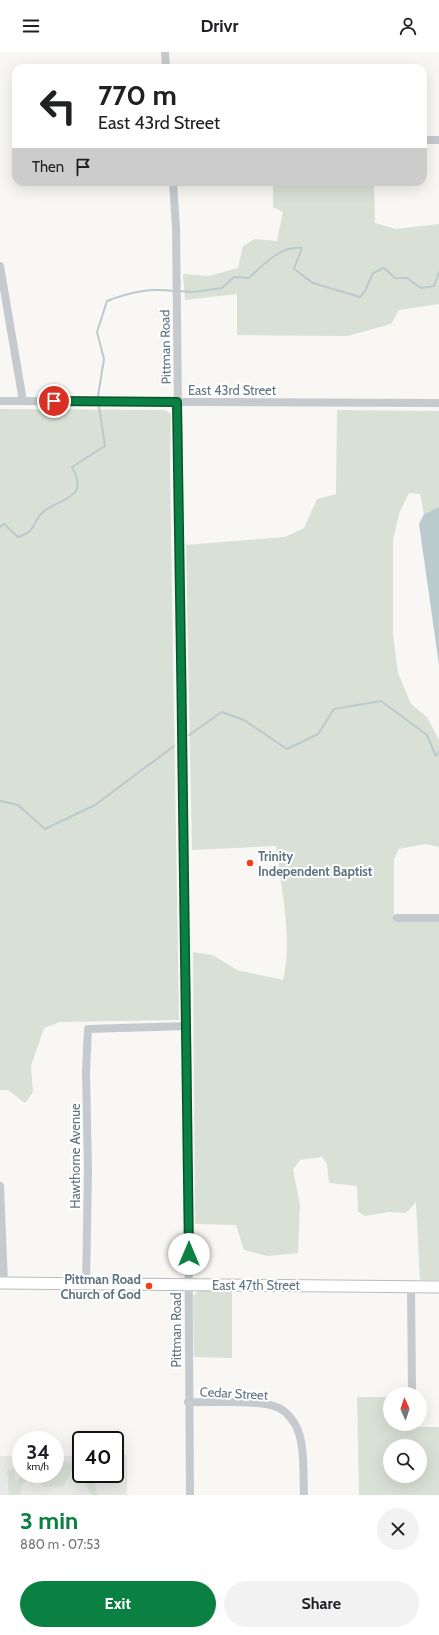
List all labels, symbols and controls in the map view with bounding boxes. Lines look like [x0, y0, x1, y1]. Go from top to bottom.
icon: menu [20, 15, 42, 37]
text: Drivr [201, 15, 238, 37]
icon: person [397, 15, 419, 37]
text: 770 m [98, 78, 177, 112]
icon: left [32, 80, 84, 132]
text: East 43rd Street [98, 112, 220, 134]
icon: arrive [72, 156, 94, 178]
text: Then [32, 158, 64, 176]
street label: Pittman Road [156, 309, 174, 385]
street label: East 43rd Street [188, 382, 277, 398]
pin [37, 384, 71, 418]
icon: arrive [43, 390, 65, 412]
place label: Trinity Independent Baptist [258, 848, 373, 879]
marker: Trinity Independent Baptist [245, 858, 255, 868]
street label: Hawthorne Avenue [67, 1103, 83, 1209]
position arrow [168, 1233, 210, 1275]
place label: Pittman Road Church of God [61, 1271, 141, 1302]
street label: East 47th Street [212, 1277, 301, 1293]
marker: Pittman Road Church of God [144, 1281, 154, 1291]
street label: Pittman Road [168, 1293, 184, 1367]
street label: Cedar Street [199, 1383, 269, 1403]
north arrow [383, 1387, 427, 1431]
map controls [383, 1387, 427, 1483]
speed limit sign: 40 [72, 1431, 124, 1483]
button: search [383, 1439, 427, 1483]
text: 34 [26, 1440, 50, 1464]
text: km/h [27, 1460, 49, 1473]
text: 3 min [20, 1506, 78, 1535]
button: close [377, 1508, 419, 1550]
text: 880 m · 07:53 [20, 1536, 100, 1552]
button: Exit [20, 1581, 216, 1627]
button: Share [224, 1581, 419, 1627]

